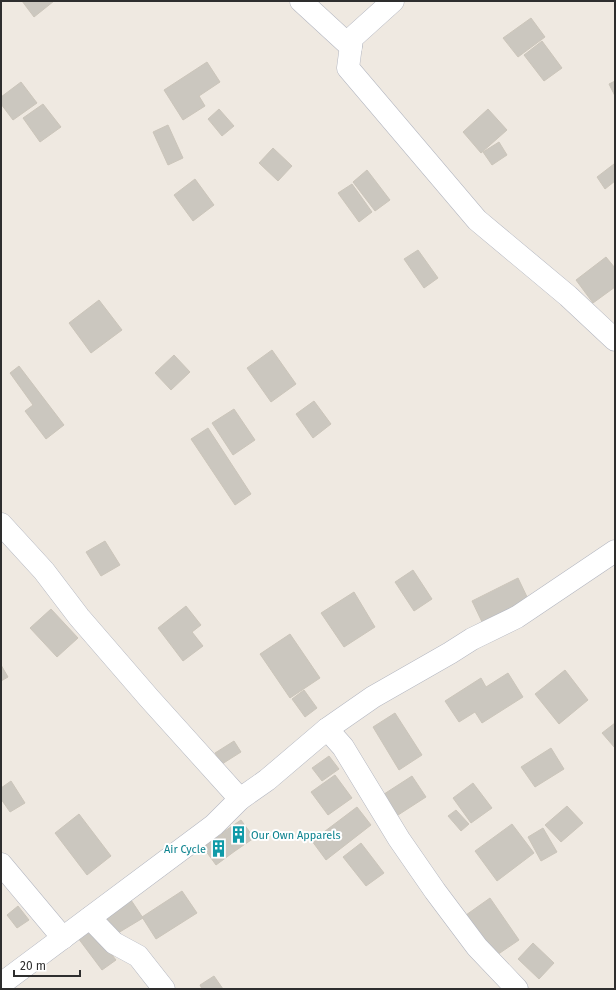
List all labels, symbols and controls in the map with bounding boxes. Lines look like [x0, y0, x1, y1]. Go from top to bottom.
building icon: Our Own Apparels [228, 825, 248, 845]
place label: Our Own Apparels [251, 829, 341, 842]
building icon: Air Cycle [209, 839, 229, 859]
place label: Air Cycle [164, 843, 206, 856]
scale bar [14, 952, 80, 978]
text: 20 m [20, 959, 46, 973]

